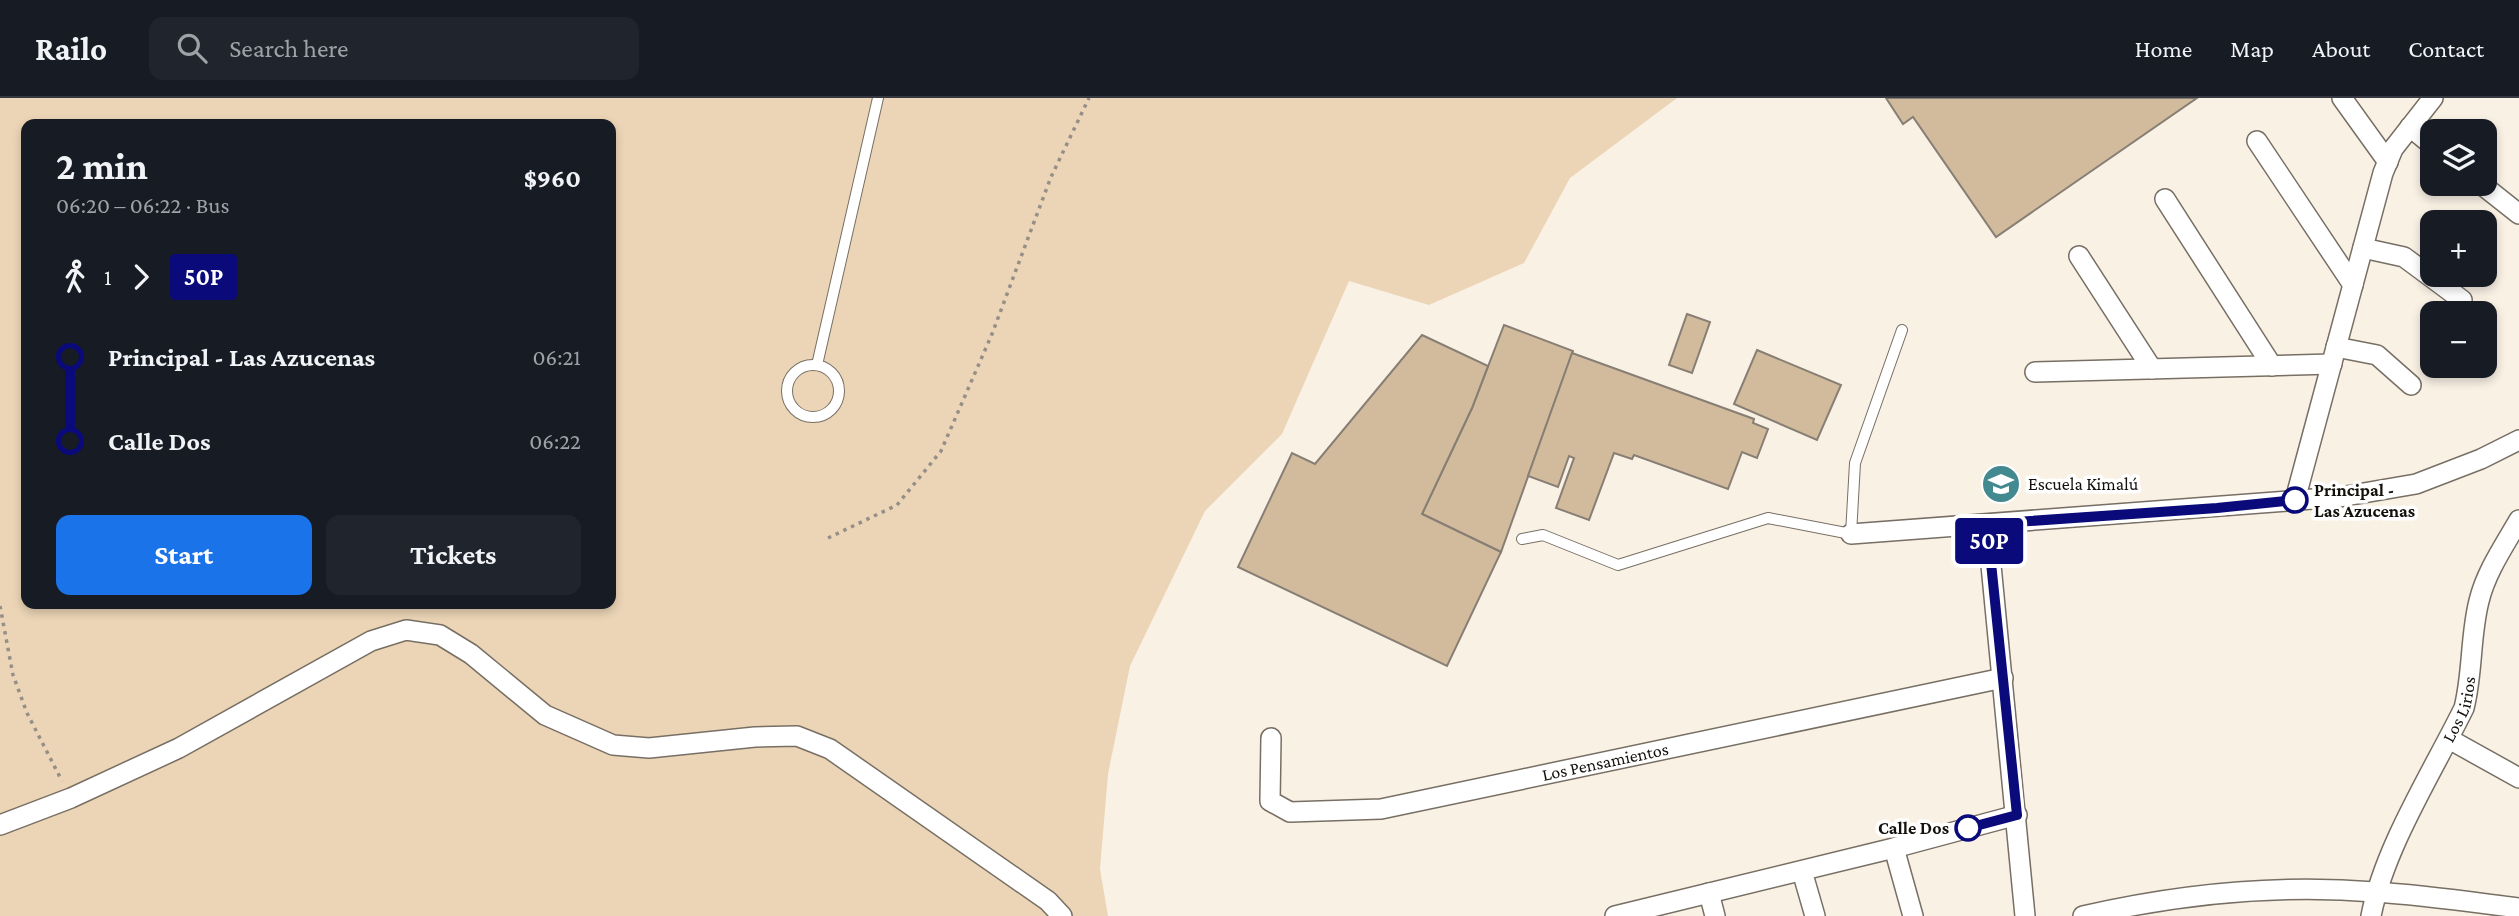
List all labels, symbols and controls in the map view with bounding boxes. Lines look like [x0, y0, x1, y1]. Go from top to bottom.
search box [149, 17, 639, 80]
icon: search [173, 29, 211, 67]
text: Railo [35, 30, 107, 67]
text: Search here [229, 34, 348, 63]
text: Home [2135, 35, 2192, 62]
text: Map [2230, 35, 2274, 62]
text: About [2312, 35, 2370, 62]
text: Contact [2408, 35, 2484, 62]
map controls [2420, 119, 2497, 378]
button: layers [2420, 119, 2497, 196]
text: 2 min [56, 145, 148, 187]
text: $960 [524, 164, 581, 193]
text: 06:20 – 06:22 · Bus [56, 192, 229, 218]
button: + [2420, 210, 2497, 287]
icon: walk [56, 258, 94, 296]
icon: forward [122, 258, 160, 296]
text: 50P [184, 263, 223, 290]
text: 1 [104, 264, 112, 290]
button: − [2420, 301, 2497, 378]
text: Principal - Las Azucenas [108, 343, 375, 372]
text: 06:21 [532, 344, 581, 370]
text: Calle Dos [108, 427, 211, 456]
text: 06:22 [529, 428, 581, 454]
school or university icon: Escuela Kimalú [1980, 463, 2022, 505]
place label: Escuela Kimalú [2028, 474, 2139, 494]
place label: Principal - Las Azucenas [2314, 480, 2415, 521]
marker: Principal - Las Azucenas [2282, 487, 2308, 513]
button: Start [56, 515, 312, 595]
button: Tickets [326, 515, 581, 595]
line badge: 50P [1949, 518, 2029, 564]
text: 50P [1969, 527, 2009, 554]
street label: Los Lirios [2438, 675, 2479, 746]
street label: Los Pensamientos [1540, 739, 1670, 785]
marker: Calle Dos [1955, 815, 1981, 841]
place label: Calle Dos [1878, 818, 1949, 838]

